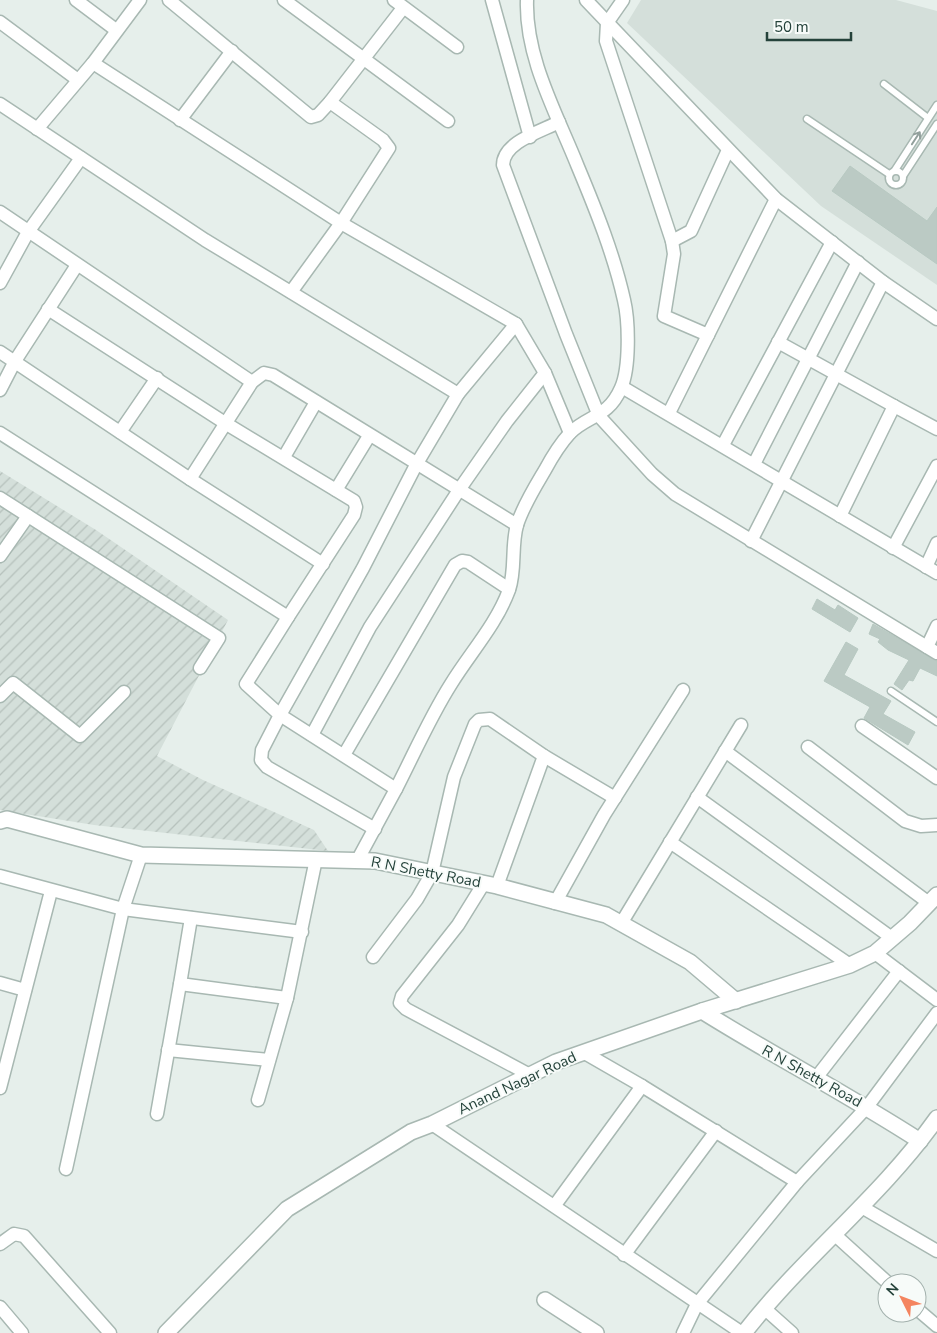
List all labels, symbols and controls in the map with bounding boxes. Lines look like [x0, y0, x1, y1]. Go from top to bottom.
scale bar [767, 10, 851, 42]
text: 50 m [774, 17, 809, 37]
one-way arrow [911, 131, 921, 145]
street label: R N Shetty Road [369, 852, 483, 892]
street label: R N Shetty Road [758, 1040, 866, 1112]
street label: Anand Nagar Road [455, 1047, 579, 1119]
north arrow [877, 1273, 927, 1323]
text: N [882, 1279, 903, 1300]

